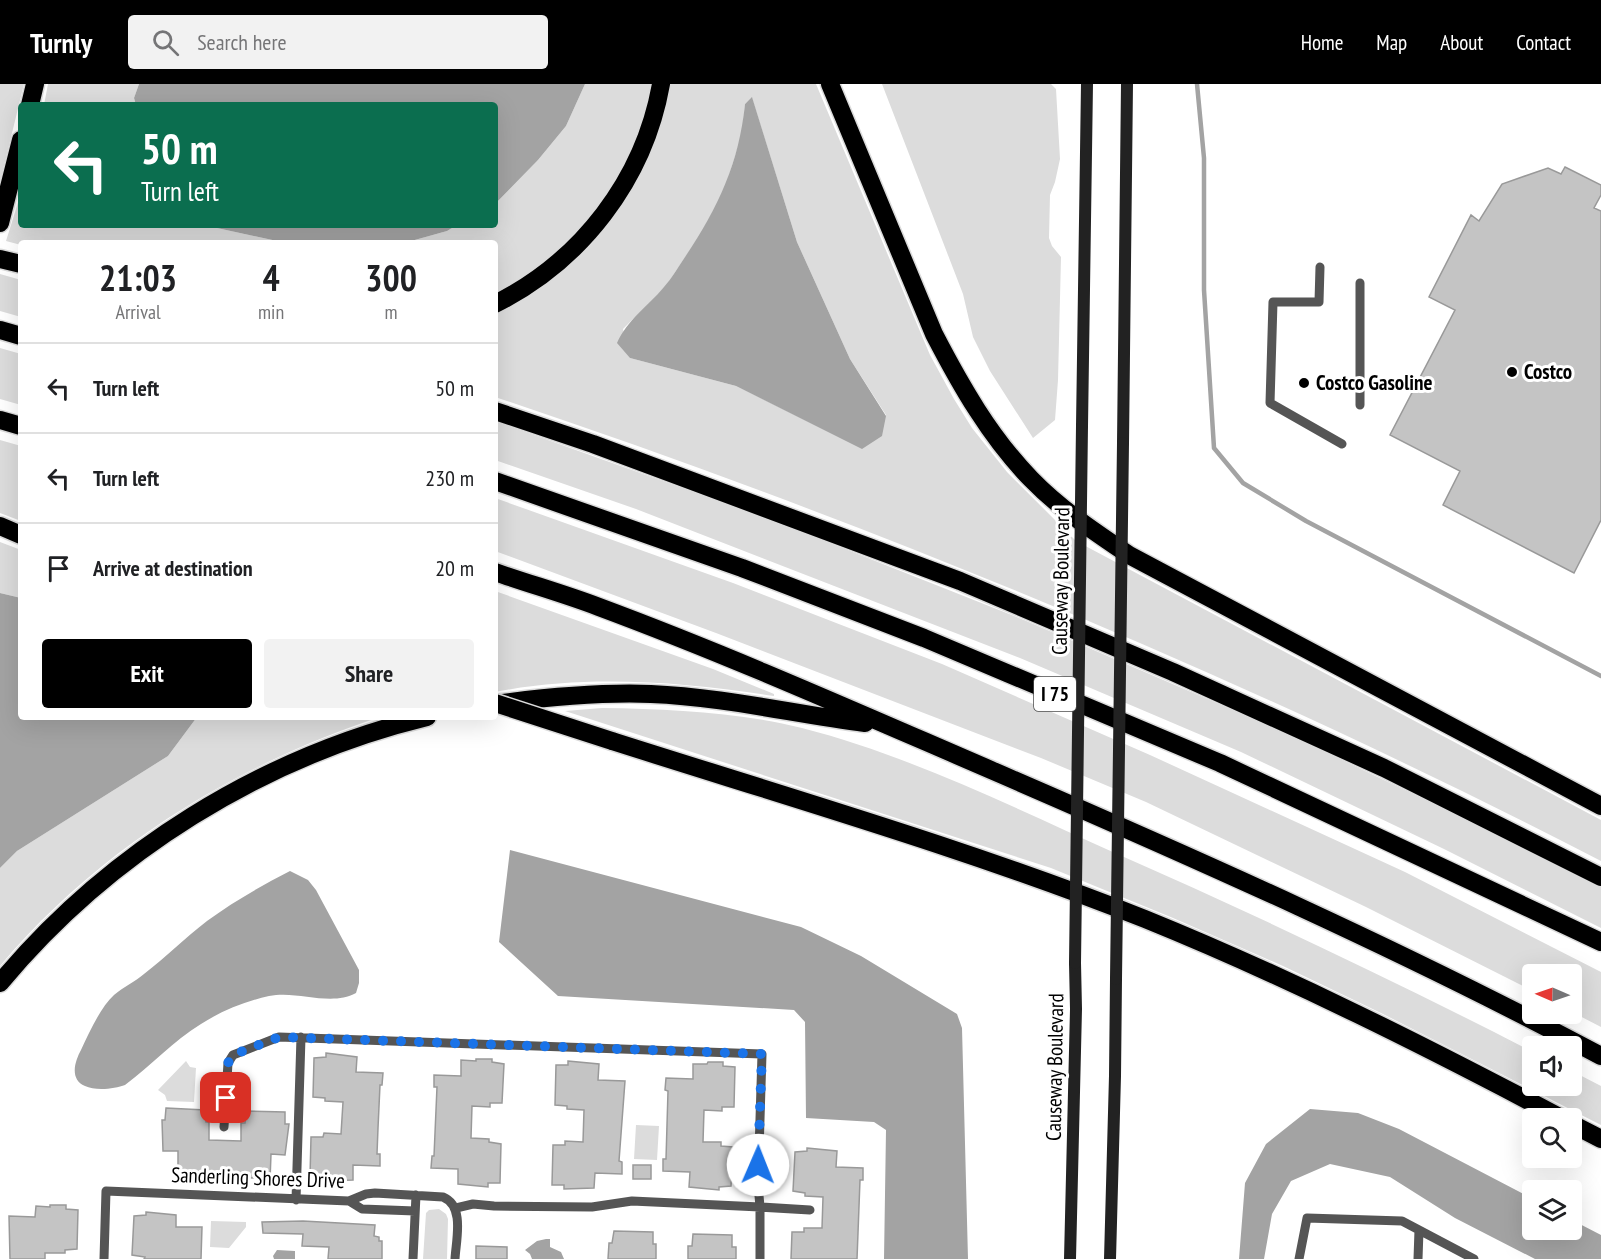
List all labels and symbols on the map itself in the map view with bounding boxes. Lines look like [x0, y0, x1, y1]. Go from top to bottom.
place label: Costco [1524, 358, 1572, 385]
marker: Costco [1505, 365, 1519, 379]
place label: Costco Gasoline [1316, 369, 1432, 396]
marker: Costco Gasoline [1297, 376, 1311, 390]
street label: Causeway Boulevard [1046, 507, 1075, 655]
road number: I 75 [1034, 677, 1076, 711]
north arrow [1522, 964, 1582, 1024]
street label: Causeway Boulevard [1040, 993, 1069, 1141]
pin [200, 1072, 251, 1123]
position arrow [726, 1133, 790, 1197]
street label: Sanderling Shores Drive [171, 1161, 345, 1194]

